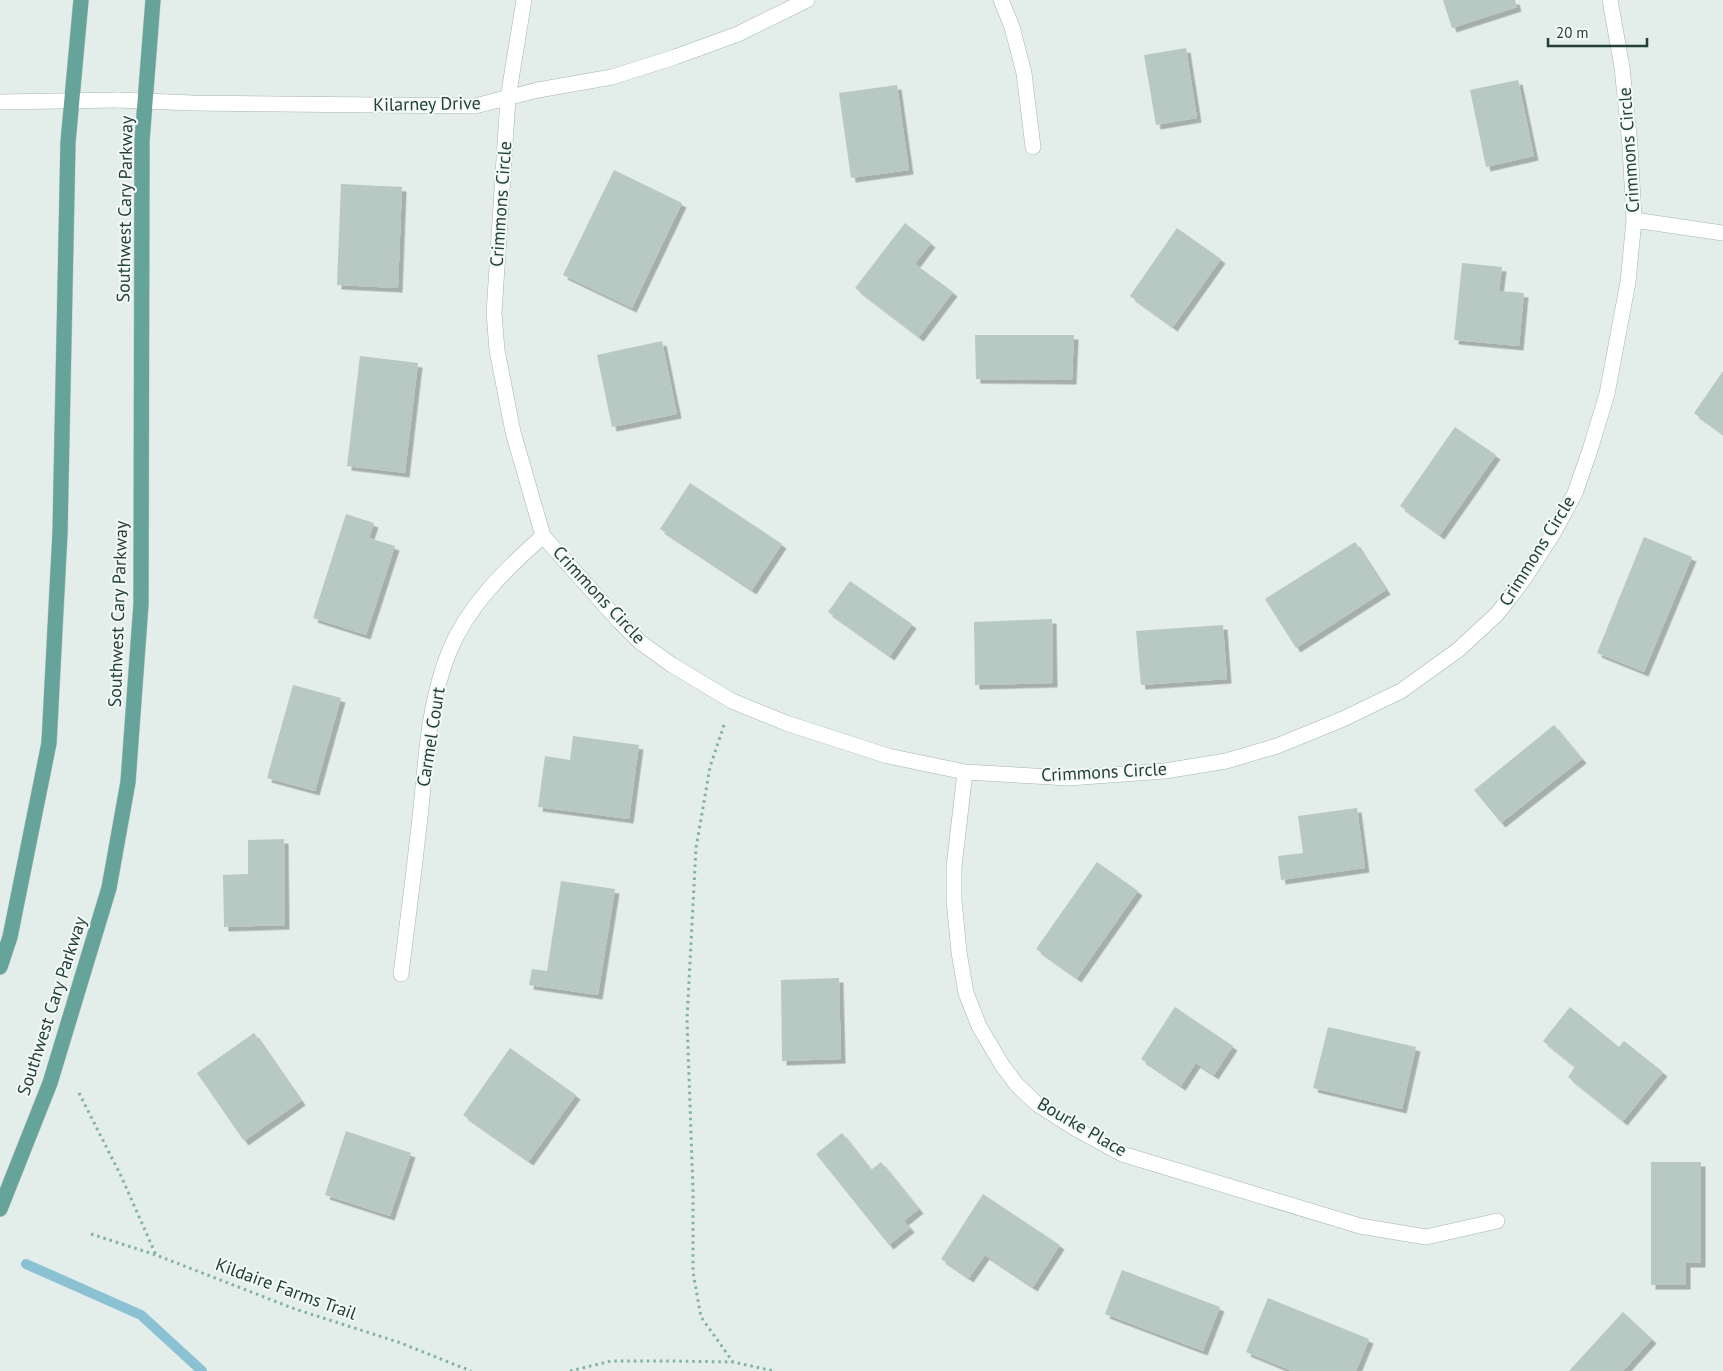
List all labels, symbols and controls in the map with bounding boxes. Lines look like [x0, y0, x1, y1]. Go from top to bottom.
scale bar [1548, 15, 1647, 47]
text: 20 m [1556, 23, 1589, 42]
street label: Crimmons Circle [1613, 87, 1644, 214]
street label: Kilarney Drive [373, 91, 481, 116]
street label: Southwest Cary Parkway [111, 115, 138, 303]
street label: Crimmons Circle [485, 140, 516, 267]
street label: Crimmons Circle [1494, 491, 1580, 610]
street label: Southwest Cary Parkway [103, 520, 132, 708]
street label: Crimmons Circle [548, 541, 651, 648]
street label: Carmel Court [411, 685, 450, 788]
street label: Crimmons Circle [1041, 757, 1167, 786]
street label: Southwest Cary Parkway [12, 913, 92, 1098]
street label: Bourke Place [1033, 1092, 1131, 1161]
street label: Kildaire Farms Trail [212, 1252, 361, 1325]

